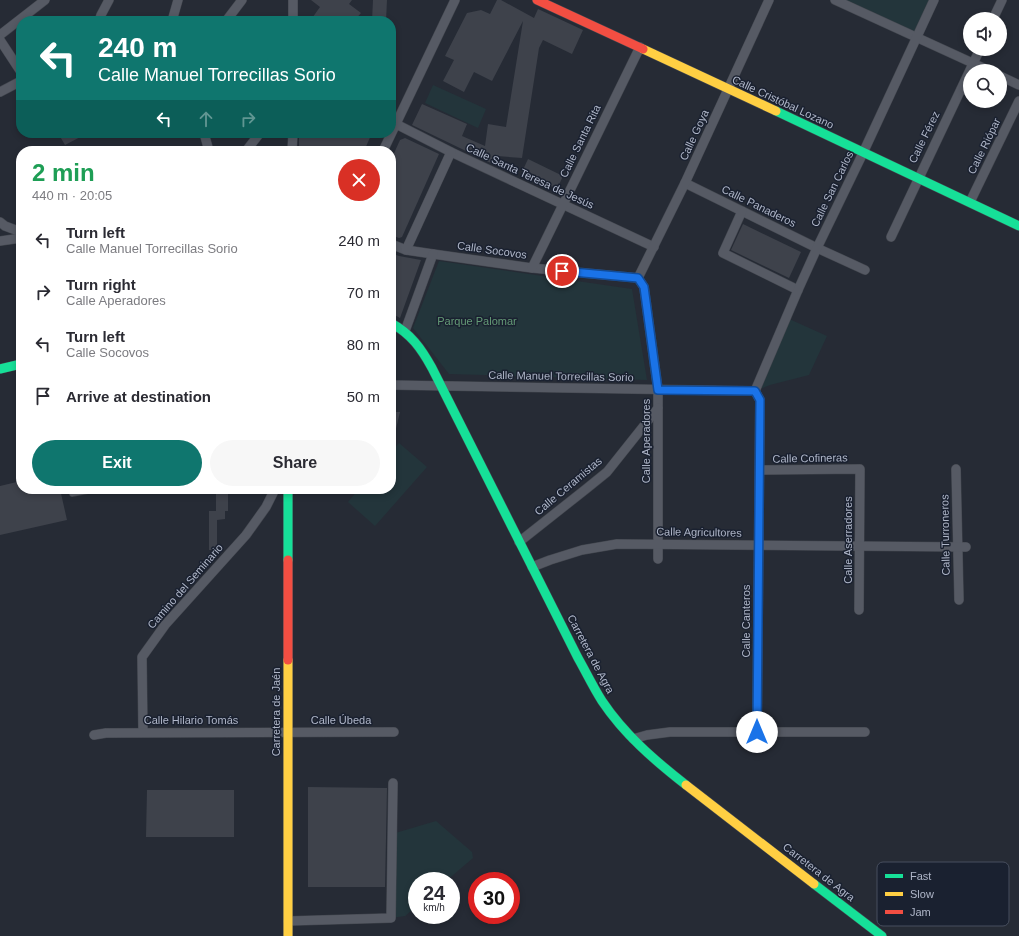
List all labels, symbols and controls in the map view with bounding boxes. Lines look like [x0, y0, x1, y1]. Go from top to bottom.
map controls [963, 12, 1007, 108]
button: sound [963, 12, 1007, 56]
icon: left [32, 32, 84, 84]
text: 240 m [98, 32, 177, 63]
button: search [963, 64, 1007, 108]
text: Calle Manuel Torrecillas Sorio [98, 65, 336, 85]
street label: Calle Cristóbal Lozano [730, 73, 836, 131]
street label: Calle Santa Rita [557, 102, 603, 179]
street label: Calle Goya [677, 107, 711, 162]
icon: left [153, 108, 175, 130]
icon: ahead [195, 108, 217, 130]
icon: right [237, 108, 259, 130]
street label: Calle Férez [906, 109, 942, 165]
street label: Calle Riópar [965, 116, 1003, 176]
street label: Calle Santa Teresa de Jesús [464, 141, 596, 211]
street label: Calle San Carlos [809, 149, 856, 229]
text: 2 min [32, 159, 95, 186]
button: close [338, 159, 380, 201]
street label: Calle Panaderos [720, 183, 799, 229]
text: 440 m · 20:05 [32, 188, 112, 203]
text: Turn left [66, 224, 125, 241]
icon: left [32, 229, 54, 251]
text: 240 m [338, 232, 380, 249]
street label: Calle Socovos [456, 239, 528, 261]
text: Calle Manuel Torrecillas Sorio [66, 241, 238, 256]
pin [545, 254, 579, 288]
icon: arrive [551, 260, 573, 282]
text: Turn right [66, 276, 136, 293]
icon: right [32, 281, 54, 303]
text: 70 m [347, 284, 380, 301]
text: Calle Aperadores [66, 293, 166, 308]
park label: Parque Palomar [437, 315, 517, 327]
text: Turn left [66, 328, 125, 345]
icon: left [32, 333, 54, 355]
text: 80 m [347, 336, 380, 353]
text: Calle Socovos [66, 345, 149, 360]
street label: Calle Manuel Torrecillas Sorio [488, 369, 634, 383]
icon: arrive [32, 385, 54, 407]
text: Arrive at destination [66, 388, 211, 405]
text: 50 m [347, 388, 380, 405]
street label: Calle Aperadores [640, 398, 652, 483]
button: Exit [32, 440, 202, 486]
button: Share [210, 440, 380, 486]
street label: Calle Cofineras [772, 451, 848, 465]
street label: Calle Ceramistas [532, 454, 604, 518]
street label: Calle Turroneros [938, 494, 952, 576]
street label: Calle Aserradores [842, 496, 854, 584]
street label: Calle Agricultores [656, 525, 742, 539]
street label: Camino del Seminario [145, 541, 225, 631]
street label: Calle Canteros [740, 584, 752, 657]
street label: Carretera de Agra [565, 613, 617, 696]
street label: Carretera de Jaén [270, 668, 282, 756]
position arrow [736, 711, 778, 753]
street label: Calle Hilario Tomás [144, 714, 239, 726]
street label: Calle Úbeda [311, 714, 372, 726]
street label: Carretera de Agra [781, 840, 858, 904]
legend [877, 862, 1009, 926]
text: Fast [910, 870, 931, 882]
speed limit sign: 30 [468, 872, 520, 924]
text: 24 [423, 882, 445, 904]
text: Slow [910, 888, 934, 900]
text: km/h [423, 902, 445, 913]
text: Jam [910, 906, 931, 918]

